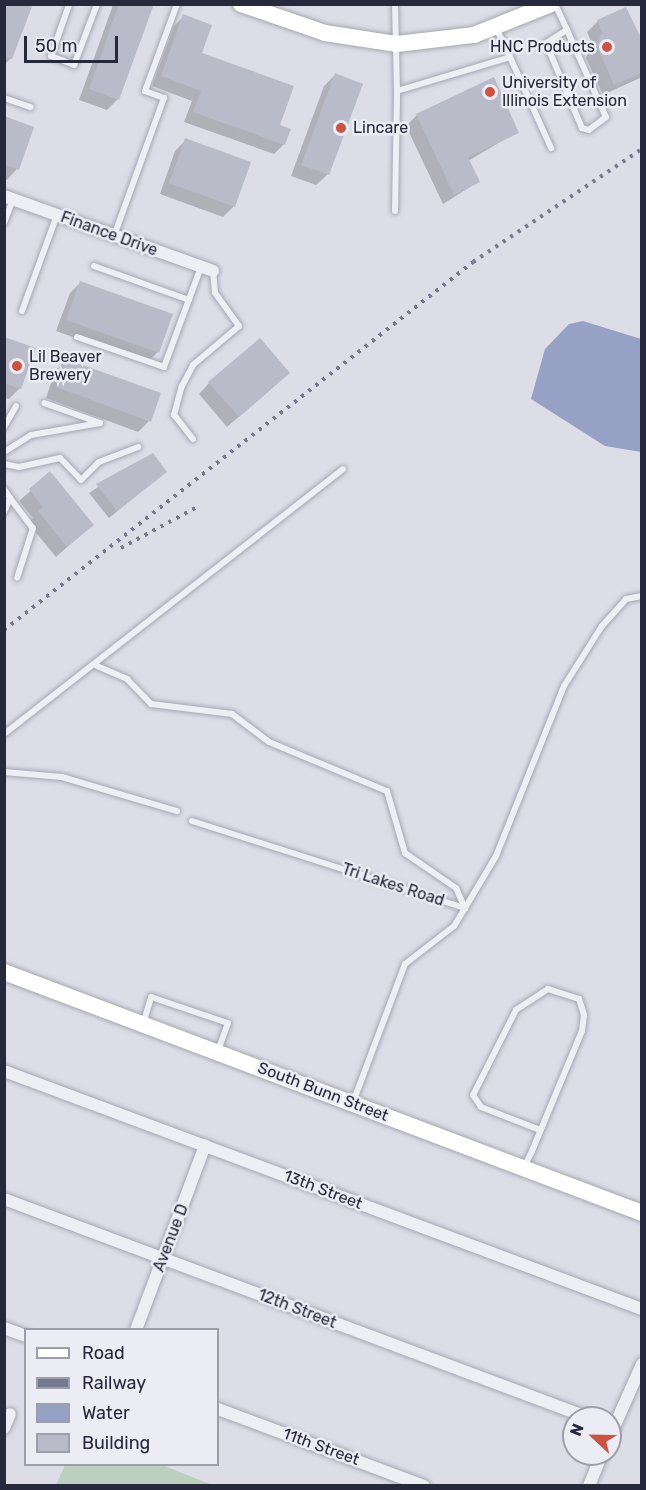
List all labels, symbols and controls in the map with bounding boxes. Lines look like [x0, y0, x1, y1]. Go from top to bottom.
scale bar [27, 24, 122, 62]
text: 50 m [35, 35, 78, 57]
place label: HNC Products [490, 37, 595, 57]
marker: HNC Products [600, 40, 614, 54]
place label: University of Illinois Extension [502, 73, 627, 111]
marker: University of Illinois Extension [483, 85, 497, 99]
place label: Lincare [353, 118, 408, 138]
marker: Lincare [334, 121, 348, 135]
street label: Finance Drive [58, 208, 160, 260]
place label: Lil Beaver Brewery [29, 347, 102, 385]
marker: Lil Beaver Brewery [10, 359, 24, 373]
street label: Tri Lakes Road [339, 859, 447, 911]
street label: South Bunn Street [255, 1058, 391, 1126]
street label: 13th Street [281, 1166, 365, 1214]
street label: Avenue D [149, 1201, 193, 1275]
street label: 12th Street [255, 1285, 339, 1333]
legend [24, 1328, 219, 1466]
text: Road [82, 1342, 125, 1364]
text: Railway [82, 1372, 146, 1394]
text: Water [82, 1402, 130, 1424]
north arrow [562, 1406, 622, 1466]
text: N [566, 1421, 588, 1439]
street label: 11th Street [280, 1424, 362, 1470]
text: Building [82, 1432, 150, 1454]

